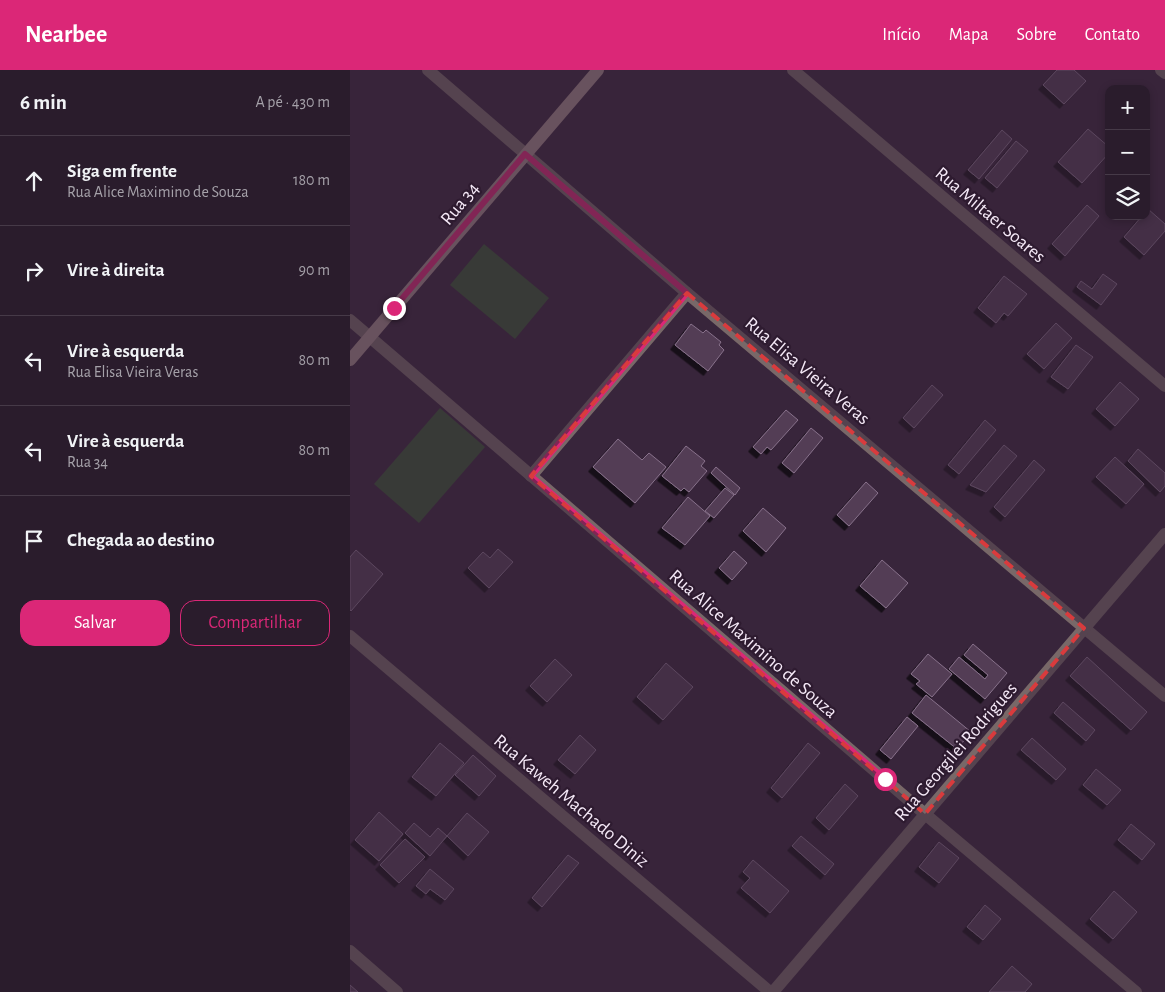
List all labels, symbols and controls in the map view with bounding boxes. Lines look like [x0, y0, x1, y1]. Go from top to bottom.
text: Nearbee [25, 23, 107, 47]
text: Início [882, 26, 921, 44]
text: Mapa [949, 26, 989, 44]
text: Sobre [1017, 26, 1057, 44]
text: Contato [1085, 26, 1140, 44]
map controls [1105, 85, 1150, 220]
button: + [1105, 85, 1150, 130]
text: 6 min [20, 92, 67, 113]
text: A pé · 430 m [255, 94, 330, 110]
button: − [1105, 130, 1150, 175]
text: Siga em frente [67, 162, 177, 181]
street label: Rua Miltaer Soares [931, 164, 1049, 267]
icon: ahead [20, 167, 48, 195]
text: 180 m [293, 172, 330, 188]
button: layers [1105, 175, 1150, 220]
street label: Rua 34 [437, 179, 483, 229]
text: Rua Alice Maximino de Souza [67, 184, 249, 200]
icon: right [20, 257, 48, 285]
text: Vire à direita [67, 261, 165, 280]
text: 90 m [299, 262, 330, 278]
route end [383, 297, 406, 320]
street label: Rua Elisa Vieira Veras [741, 314, 873, 429]
text: Vire à esquerda [67, 342, 184, 361]
icon: left [20, 347, 48, 375]
text: 80 m [299, 352, 330, 368]
text: Rua Elisa Vieira Veras [67, 364, 198, 380]
text: Vire à esquerda [67, 432, 184, 451]
icon: left [20, 437, 48, 465]
text: 80 m [299, 442, 330, 458]
text: Rua 34 [67, 454, 108, 470]
icon: arrive [20, 527, 48, 555]
text: Chegada ao destino [67, 531, 215, 550]
street label: Rua Alice Maximino de Souza [665, 566, 841, 722]
button: Salvar [20, 600, 170, 646]
button: Compartilhar [180, 600, 330, 646]
street label: Rua Georgilei Rodrigues [891, 679, 1021, 825]
street label: Rua Kaweh Machado Diniz [490, 731, 652, 871]
route start [874, 768, 897, 791]

